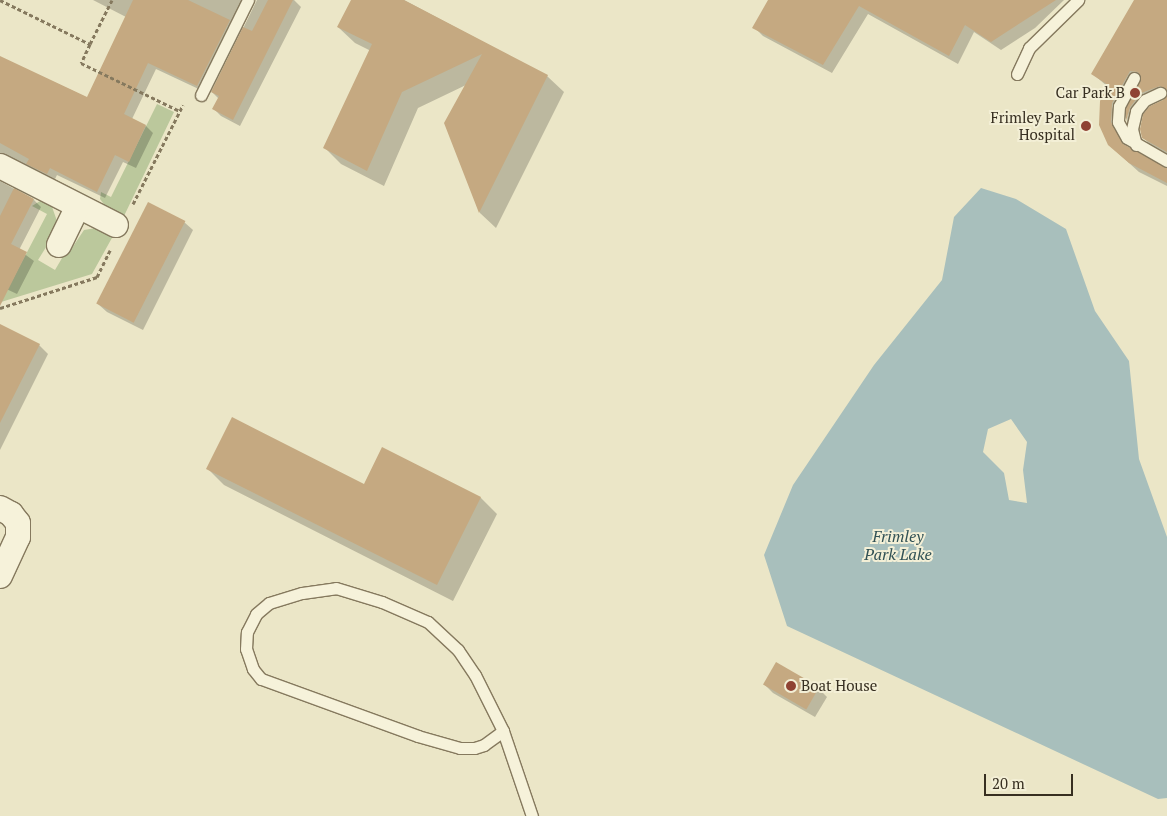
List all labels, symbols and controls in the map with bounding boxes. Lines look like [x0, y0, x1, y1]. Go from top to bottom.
place label: Car Park B [1055, 84, 1125, 102]
marker: Car Park B [1129, 87, 1141, 99]
place label: Frimley Park Hospital [991, 108, 1075, 143]
marker: Frimley Park Hospital [1079, 119, 1093, 133]
water label: Frimley Park Lake [864, 526, 932, 564]
place label: Boat House [801, 677, 877, 695]
marker: Boat House [785, 680, 797, 692]
scale bar [987, 764, 1076, 796]
text: 20 m [992, 773, 1025, 793]

